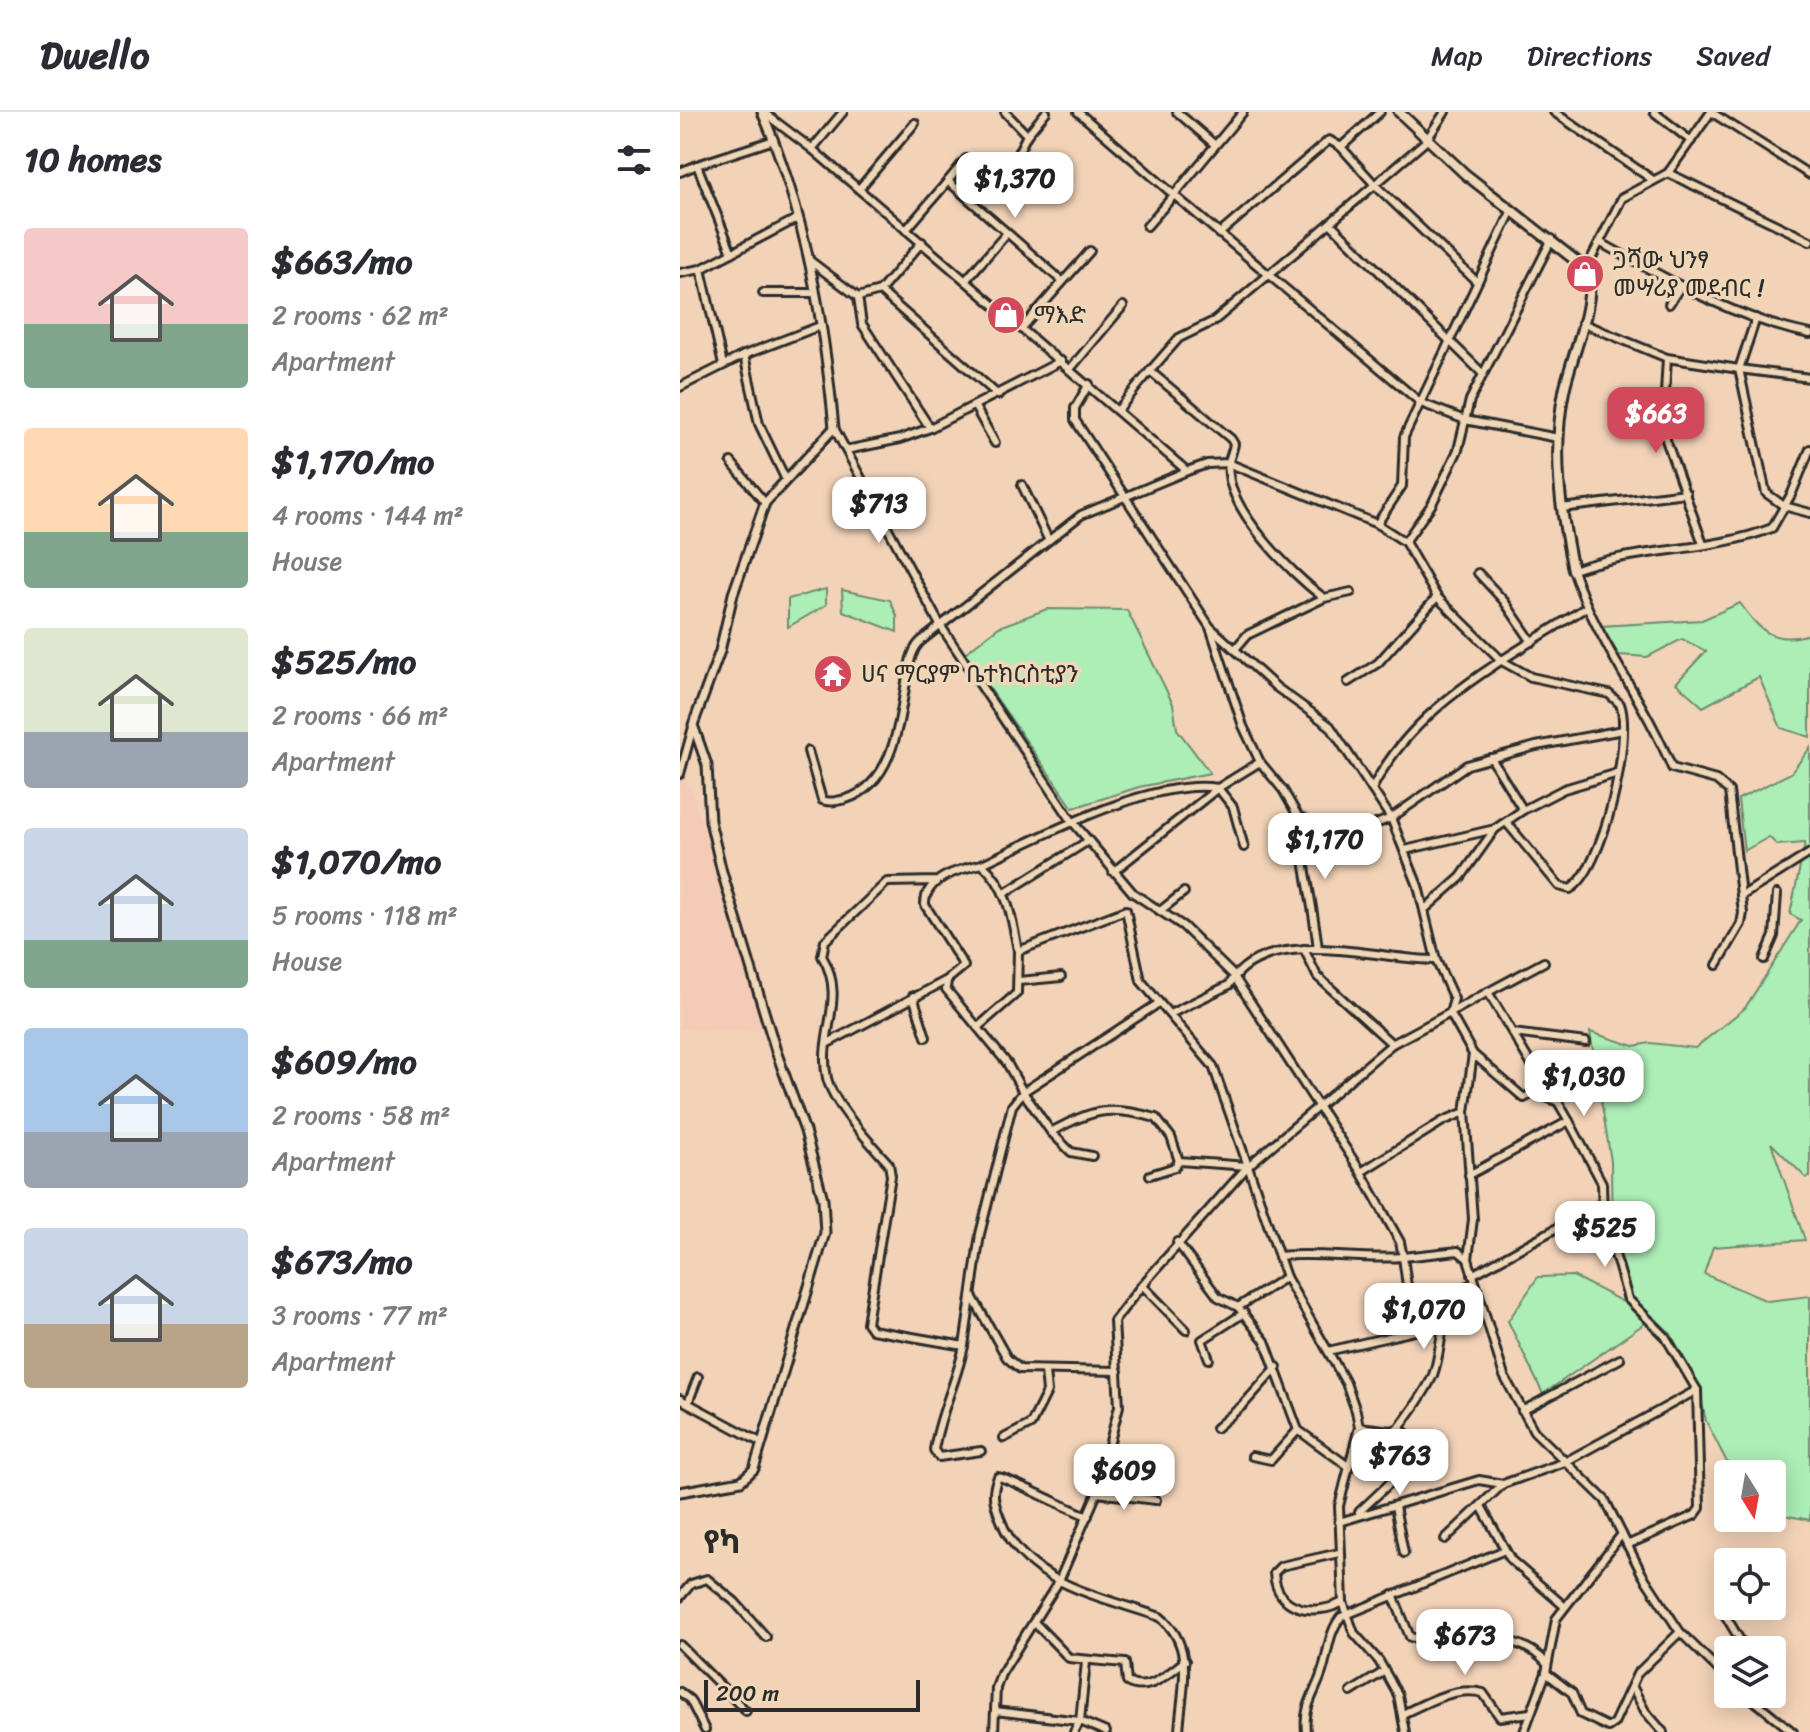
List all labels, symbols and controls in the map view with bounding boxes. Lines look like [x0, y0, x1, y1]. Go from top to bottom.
text: Dwello [40, 22, 149, 89]
text: Map [1431, 31, 1483, 80]
text: Directions [1527, 31, 1652, 80]
text: Saved [1696, 31, 1770, 80]
text: 10 homes [24, 130, 162, 190]
icon: filters [612, 138, 656, 182]
pin: $1,370 [950, 152, 1080, 220]
text: $1,370 [974, 155, 1056, 201]
text: $663/mo [272, 232, 412, 292]
place label: ጋሻው ህንፃ መሣሪያ መደብር ! [1613, 239, 1765, 309]
shop icon: ጋሻው ህንፃ መሣሪያ መደብር ! [1564, 253, 1606, 295]
icon: home [88, 260, 184, 356]
text: 2 rooms · 62 m² [272, 292, 449, 338]
shop icon: ማእድ [985, 294, 1027, 336]
place label: ማእድ [1034, 294, 1086, 336]
text: Apartment [272, 338, 395, 384]
pin: $663 [1609, 387, 1703, 455]
text: $663 [1625, 390, 1687, 436]
text: $1,170/mo [272, 432, 434, 492]
icon: home [88, 460, 184, 556]
pin: $713 [832, 477, 926, 545]
text: $713 [850, 480, 908, 526]
text: 4 rooms · 144 m² [272, 492, 464, 538]
text: House [272, 538, 342, 584]
text: $525/mo [272, 632, 416, 692]
temple icon: ሀና ማርያም ቤተክርስቲያን [812, 653, 854, 695]
place label: ሀና ማርያም ቤተክርስቲያን [861, 653, 1079, 695]
icon: home [88, 660, 184, 756]
text: 2 rooms · 66 m² [272, 692, 448, 738]
text: Apartment [272, 738, 395, 784]
pin: $1,170 [1260, 813, 1390, 881]
text: $1,170 [1286, 816, 1364, 862]
text: $1,070/mo [272, 832, 441, 892]
icon: home [88, 860, 184, 956]
text: 5 rooms · 118 m² [272, 892, 458, 938]
text: House [272, 938, 342, 984]
text: $609/mo [272, 1032, 417, 1092]
pin: $1,030 [1519, 1050, 1649, 1118]
text: $1,030 [1543, 1053, 1625, 1099]
icon: home [88, 1060, 184, 1156]
text: 2 rooms · 58 m² [272, 1092, 450, 1138]
text: Apartment [272, 1138, 395, 1184]
pin: $525 [1558, 1201, 1652, 1269]
text: $525 [1573, 1204, 1637, 1250]
text: $673/mo [272, 1232, 413, 1292]
icon: home [88, 1260, 184, 1356]
pin: $1,070 [1359, 1283, 1489, 1351]
text: $1,070 [1382, 1286, 1466, 1332]
text: 3 rooms · 77 m² [272, 1292, 448, 1338]
text: Apartment [272, 1338, 395, 1384]
pin: $763 [1353, 1429, 1447, 1497]
text: $763 [1369, 1432, 1431, 1478]
pin: $609 [1077, 1444, 1171, 1512]
text: $609 [1092, 1447, 1156, 1493]
north arrow [1714, 1460, 1786, 1532]
map controls [1714, 1460, 1786, 1708]
district label: የካ [703, 1514, 741, 1571]
button: locate [1714, 1548, 1786, 1620]
pin: $673 [1418, 1609, 1512, 1677]
text: $673 [1434, 1612, 1496, 1658]
button: layers [1714, 1636, 1786, 1708]
text: 200 m [716, 1674, 779, 1713]
scale bar [704, 1676, 920, 1712]

